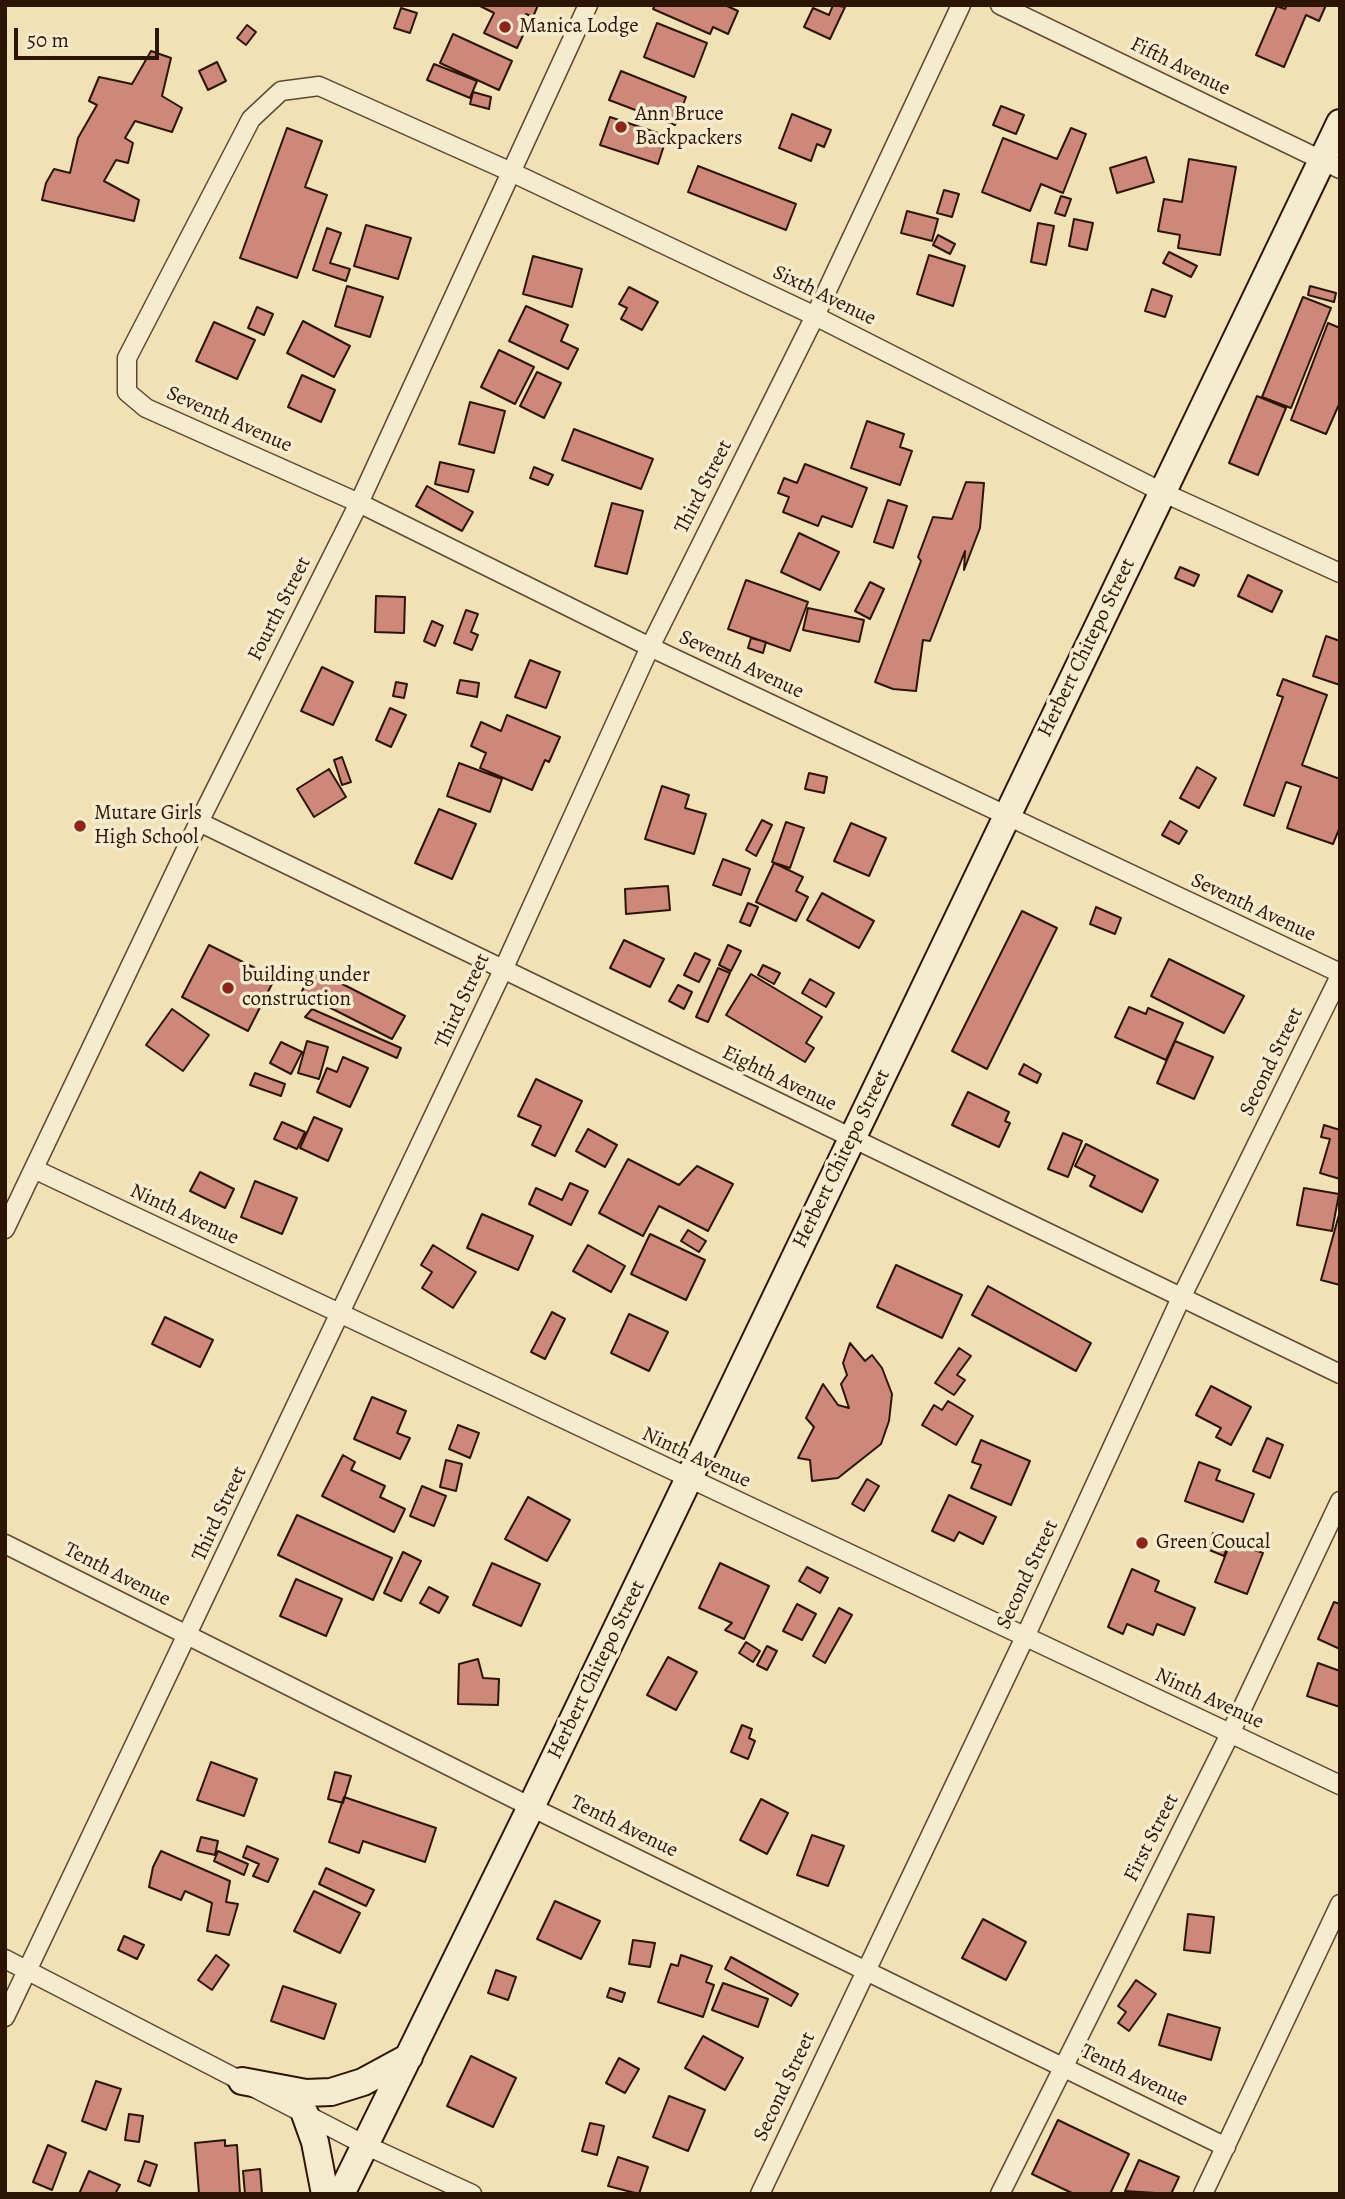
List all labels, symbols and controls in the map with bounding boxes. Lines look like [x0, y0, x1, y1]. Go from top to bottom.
scale bar [18, 14, 163, 58]
place label: Manica Lodge [519, 14, 639, 40]
marker: Manica Lodge [497, 19, 513, 35]
text: 50 m [27, 26, 69, 54]
street label: Fifth Avenue [1126, 32, 1234, 102]
place label: Ann Bruce Backpackers [635, 102, 742, 152]
marker: Ann Bruce Backpackers [613, 119, 629, 135]
street label: Sixth Avenue [768, 260, 880, 332]
street label: Seventh Avenue [162, 381, 296, 459]
street label: Third Street [670, 436, 738, 538]
street label: Fourth Street [243, 553, 317, 665]
street label: Herbert Chitepo Street [1033, 554, 1141, 742]
street label: Seventh Avenue [675, 625, 807, 705]
place label: Mutare Girls High School [94, 801, 202, 851]
marker: Mutare Girls High School [72, 818, 88, 834]
street label: Seventh Avenue [1187, 868, 1319, 948]
street label: Third Street [430, 950, 496, 1052]
place label: building under construction [242, 963, 370, 1013]
marker: building under construction [220, 980, 236, 996]
street label: Second Street [1235, 1004, 1309, 1120]
street label: Eighth Avenue [718, 1040, 840, 1118]
street label: Herbert Chitepo Street [788, 1065, 896, 1253]
street label: Ninth Avenue [126, 1179, 242, 1251]
street label: Ninth Avenue [638, 1422, 754, 1494]
street label: Third Street [187, 1463, 253, 1565]
street label: Second Street [992, 1516, 1064, 1634]
place label: Green Coucal [1156, 1530, 1270, 1556]
marker: Green Coucal [1134, 1535, 1150, 1551]
street label: Tenth Avenue [60, 1537, 174, 1613]
street label: Herbert Chitepo Street [543, 1576, 651, 1764]
street label: Ninth Avenue [1151, 1663, 1267, 1735]
street label: Tenth Avenue [566, 1790, 682, 1864]
street label: First Street [1119, 1790, 1185, 1886]
street label: Second Street [749, 2028, 821, 2146]
street label: Tenth Avenue [1076, 2039, 1192, 2113]

